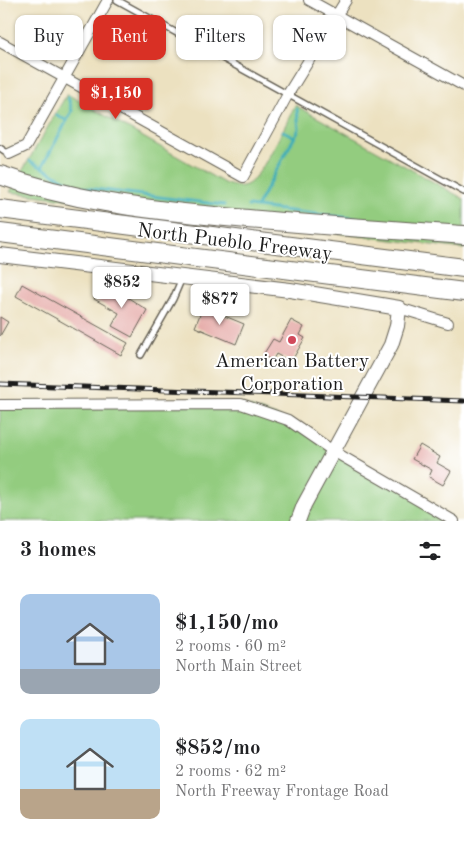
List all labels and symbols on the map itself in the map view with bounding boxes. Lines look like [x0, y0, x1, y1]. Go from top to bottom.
pin: $1,150 [75, 78, 157, 120]
street label: North Pueblo Freeway [136, 221, 334, 265]
pin: $852 [92, 266, 152, 309]
pin: $877 [190, 284, 250, 326]
marker: American Battery Corporation [286, 334, 298, 346]
place label: American Battery Corporation [215, 352, 370, 395]

